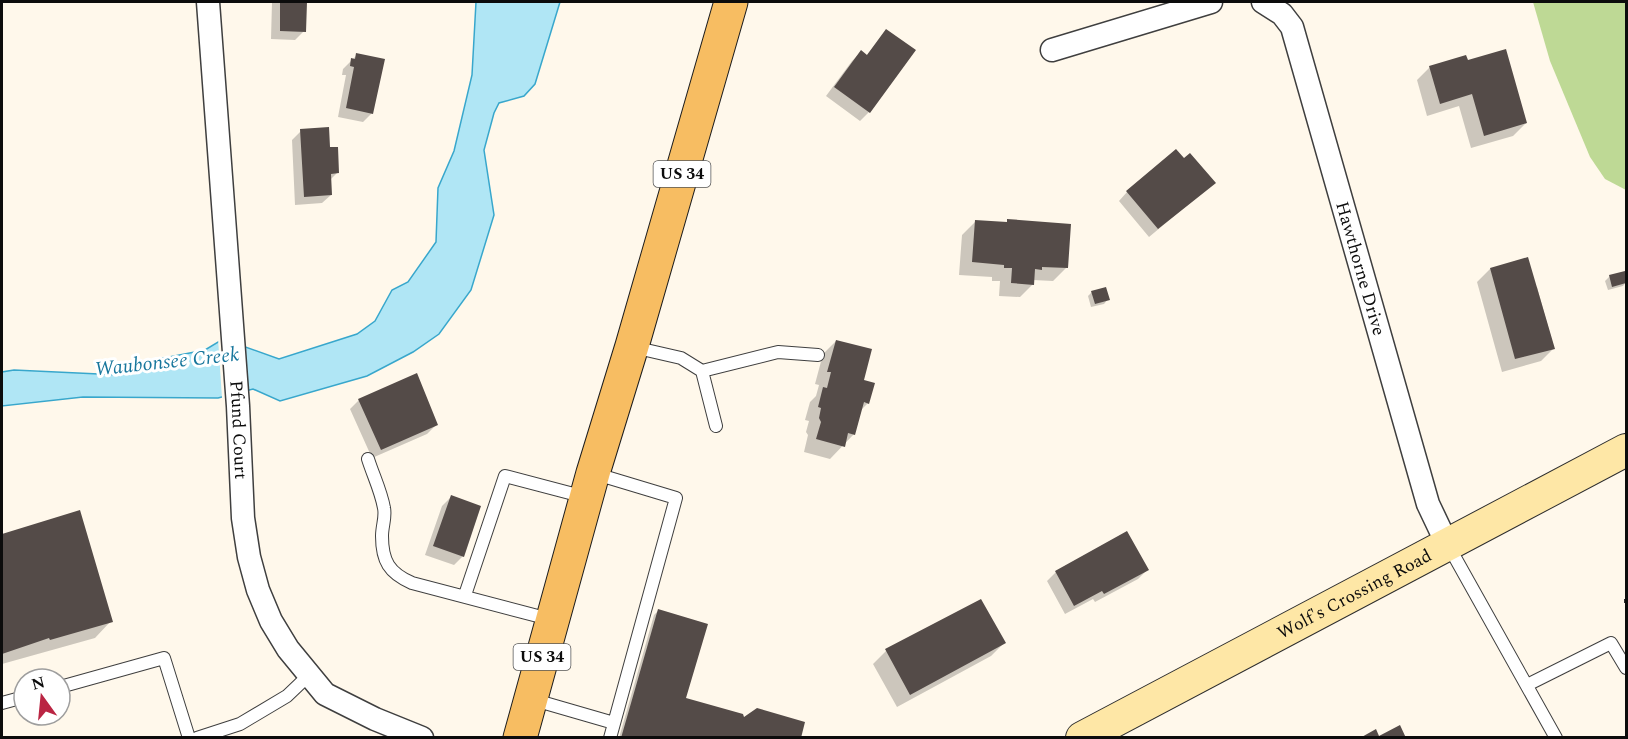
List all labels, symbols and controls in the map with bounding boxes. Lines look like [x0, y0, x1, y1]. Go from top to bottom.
road number: US 34 [654, 161, 710, 187]
street label: Hawthorne Drive [1329, 198, 1393, 339]
water label: Waubonsee Creek [93, 339, 241, 385]
street label: Pfund Court [223, 379, 255, 480]
street label: Wolf's Crossing Road [1272, 542, 1436, 646]
road number: US 34 [514, 644, 570, 670]
north arrow [12, 667, 72, 727]
text: N [29, 670, 48, 697]

